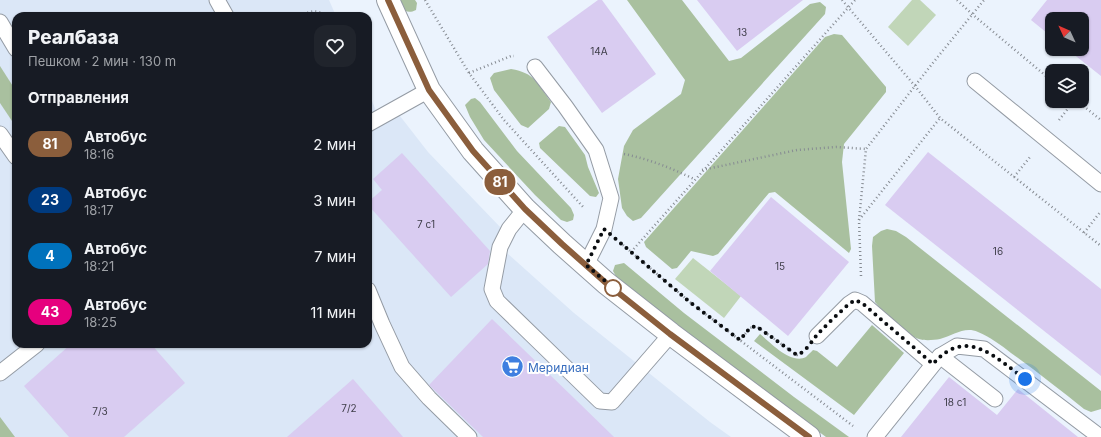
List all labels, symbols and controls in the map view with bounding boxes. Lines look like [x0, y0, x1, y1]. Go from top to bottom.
north arrow [1045, 12, 1089, 56]
map controls [1045, 12, 1089, 108]
button: heart [314, 25, 356, 67]
text: Реалбаза [28, 26, 119, 49]
house number: 13 [737, 26, 747, 38]
house number: 14А [590, 45, 608, 57]
text: Пешком · 2 мин · 130 m [28, 53, 176, 69]
button: layers [1045, 64, 1089, 108]
text: Отправления [28, 88, 129, 107]
text: Автобус [84, 127, 147, 146]
text: 81 [42, 135, 58, 152]
text: 2 мин [313, 135, 356, 154]
text: 18:16 [84, 146, 114, 162]
line badge: 81 [482, 169, 518, 195]
text: 81 [492, 173, 508, 190]
text: Автобус [84, 183, 147, 202]
text: 23 [41, 191, 59, 208]
text: 3 мин [313, 191, 356, 210]
text: 18:17 [84, 202, 114, 218]
house number: 7 с1 [417, 218, 435, 230]
text: Автобус [84, 239, 147, 258]
house number: 16 [993, 245, 1003, 257]
text: 4 [45, 247, 55, 264]
text: 7 мин [314, 247, 356, 266]
text: 18:21 [84, 258, 114, 274]
house number: 15 [775, 260, 785, 272]
unlabelled marker [604, 279, 622, 297]
text: Автобус [84, 295, 147, 314]
text: 43 [41, 303, 59, 320]
text: 11 мин [310, 303, 356, 322]
text: 18:25 [84, 314, 117, 330]
supermarket icon: Меридиан [500, 354, 526, 380]
place label: Меридиан [528, 360, 589, 375]
your location [1015, 369, 1035, 389]
house number: 18 с1 [944, 396, 966, 408]
house number: 7/2 [341, 402, 357, 414]
house number: 7/3 [92, 405, 108, 417]

